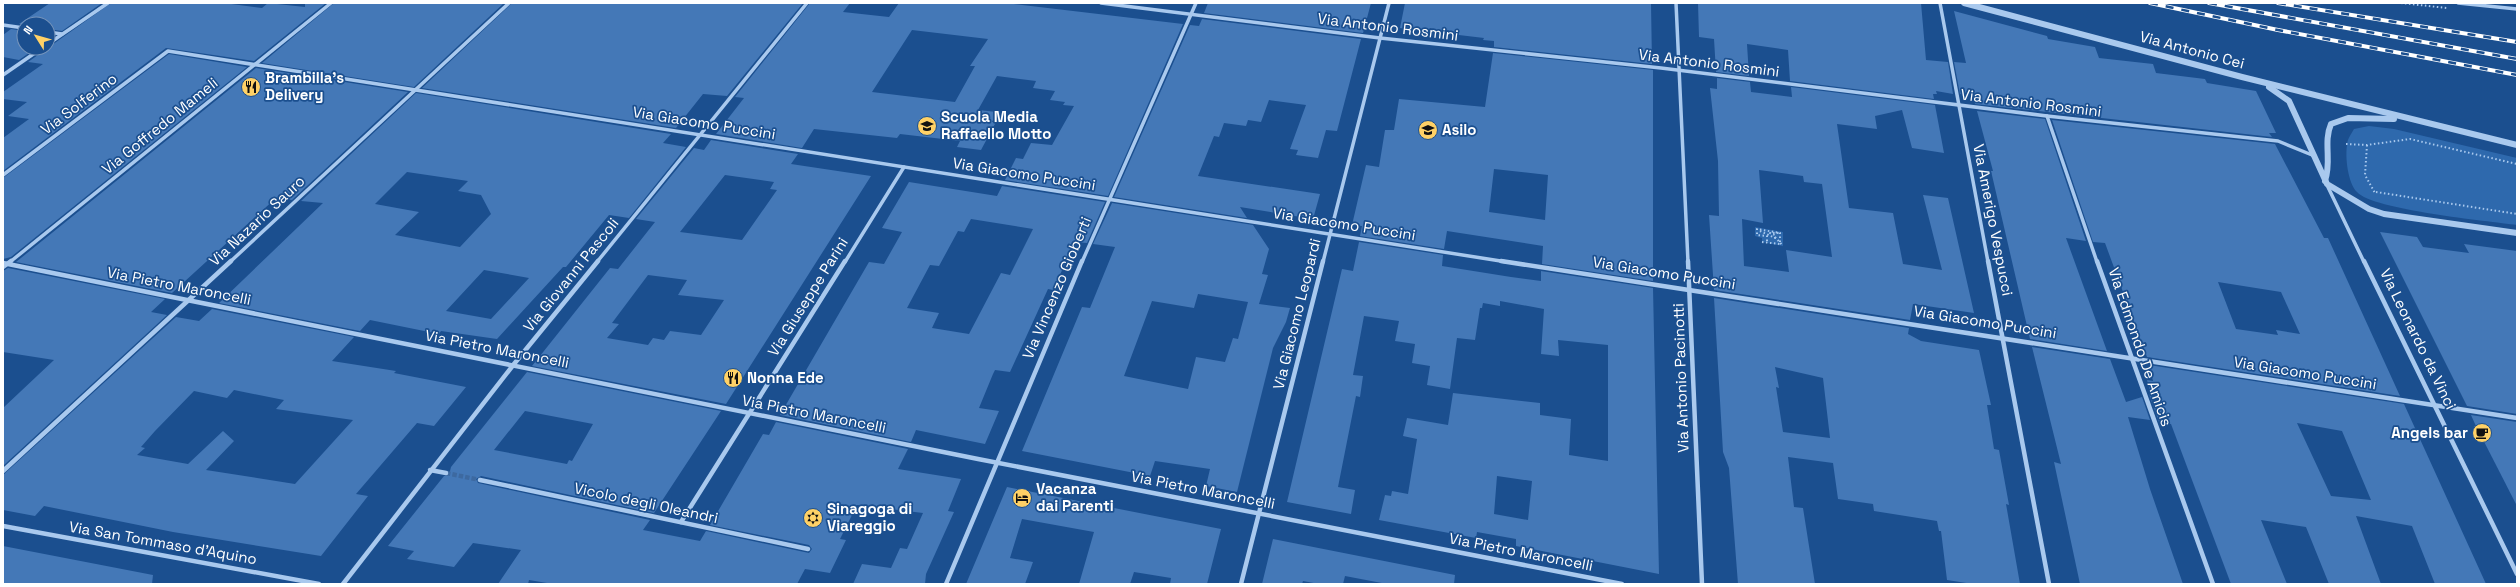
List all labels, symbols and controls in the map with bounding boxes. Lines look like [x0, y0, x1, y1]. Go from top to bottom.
street label: Via Antonio Rosmini [1317, 8, 1460, 45]
north arrow [16, 16, 56, 56]
text: N [20, 23, 36, 37]
street label: Via Antonio Cei [2138, 26, 2247, 73]
street label: Via Antonio Rosmini [1638, 44, 1781, 81]
place label: Brambilla's Delivery [265, 68, 344, 104]
street label: Via Solferino [37, 69, 121, 138]
street label: Via Goffredo Mameli [98, 73, 221, 178]
restaurant icon: Brambilla's Delivery [240, 76, 262, 98]
street label: Via Antonio Rosmini [1960, 84, 2103, 121]
street label: Via Giacomo Puccini [631, 102, 777, 143]
place label: Scuola Media Raffaello Motto [941, 107, 1051, 143]
school or university icon: Scuola Media Raffaello Motto [916, 115, 938, 137]
school or university icon: Asilo [1417, 119, 1439, 141]
place label: Asilo [1442, 120, 1477, 139]
street label: Via Amerigo Vespucci [1969, 142, 2018, 297]
street label: Via Giacomo Puccini [951, 153, 1097, 194]
street label: Via Nazario Sauro [205, 171, 309, 270]
street label: Via Giacomo Puccini [1271, 203, 1417, 244]
street label: Via Giovanni Pascoli [519, 214, 622, 336]
street label: Via Vincenzo Gioberti [1018, 214, 1095, 362]
street label: Via Giuseppe Parini [763, 234, 852, 360]
street label: Via Giacomo Leopardi [1269, 236, 1324, 391]
street label: Via Giacomo Puccini [1591, 252, 1737, 293]
street label: Via Pietro Maroncelli [105, 262, 253, 309]
street label: Via Edmondo De Amicis [2104, 265, 2177, 429]
street label: Via Leonardo da Vinci [2376, 265, 2461, 412]
street label: Via Giacomo Puccini [1912, 301, 2058, 342]
street label: Via Antonio Pacinotti [1668, 303, 1693, 453]
street label: Via Pietro Maroncelli [423, 325, 571, 372]
street label: Via Giacomo Puccini [2232, 352, 2378, 393]
restaurant icon: Nonna Ede [722, 367, 744, 389]
place label: Nonna Ede [747, 368, 824, 387]
street label: Via Pietro Maroncelli [740, 390, 888, 437]
cafe icon: Angels bar [2471, 422, 2493, 444]
place label: Angels bar [2391, 423, 2468, 442]
street label: Via Pietro Maroncelli [1129, 466, 1277, 513]
street label: Vicolo degli Oleandri [572, 478, 720, 527]
place label: Vacanza dai Parenti [1036, 479, 1114, 515]
hotel icon: Vacanza dai Parenti [1011, 487, 1033, 509]
place label: Sinagoga di Viareggio [827, 499, 912, 535]
synagogue icon: Sinagoga di Viareggio [802, 507, 824, 529]
street label: Via San Tommaso d'Aquino [68, 517, 259, 568]
street label: Via Pietro Maroncelli [1447, 528, 1595, 575]

